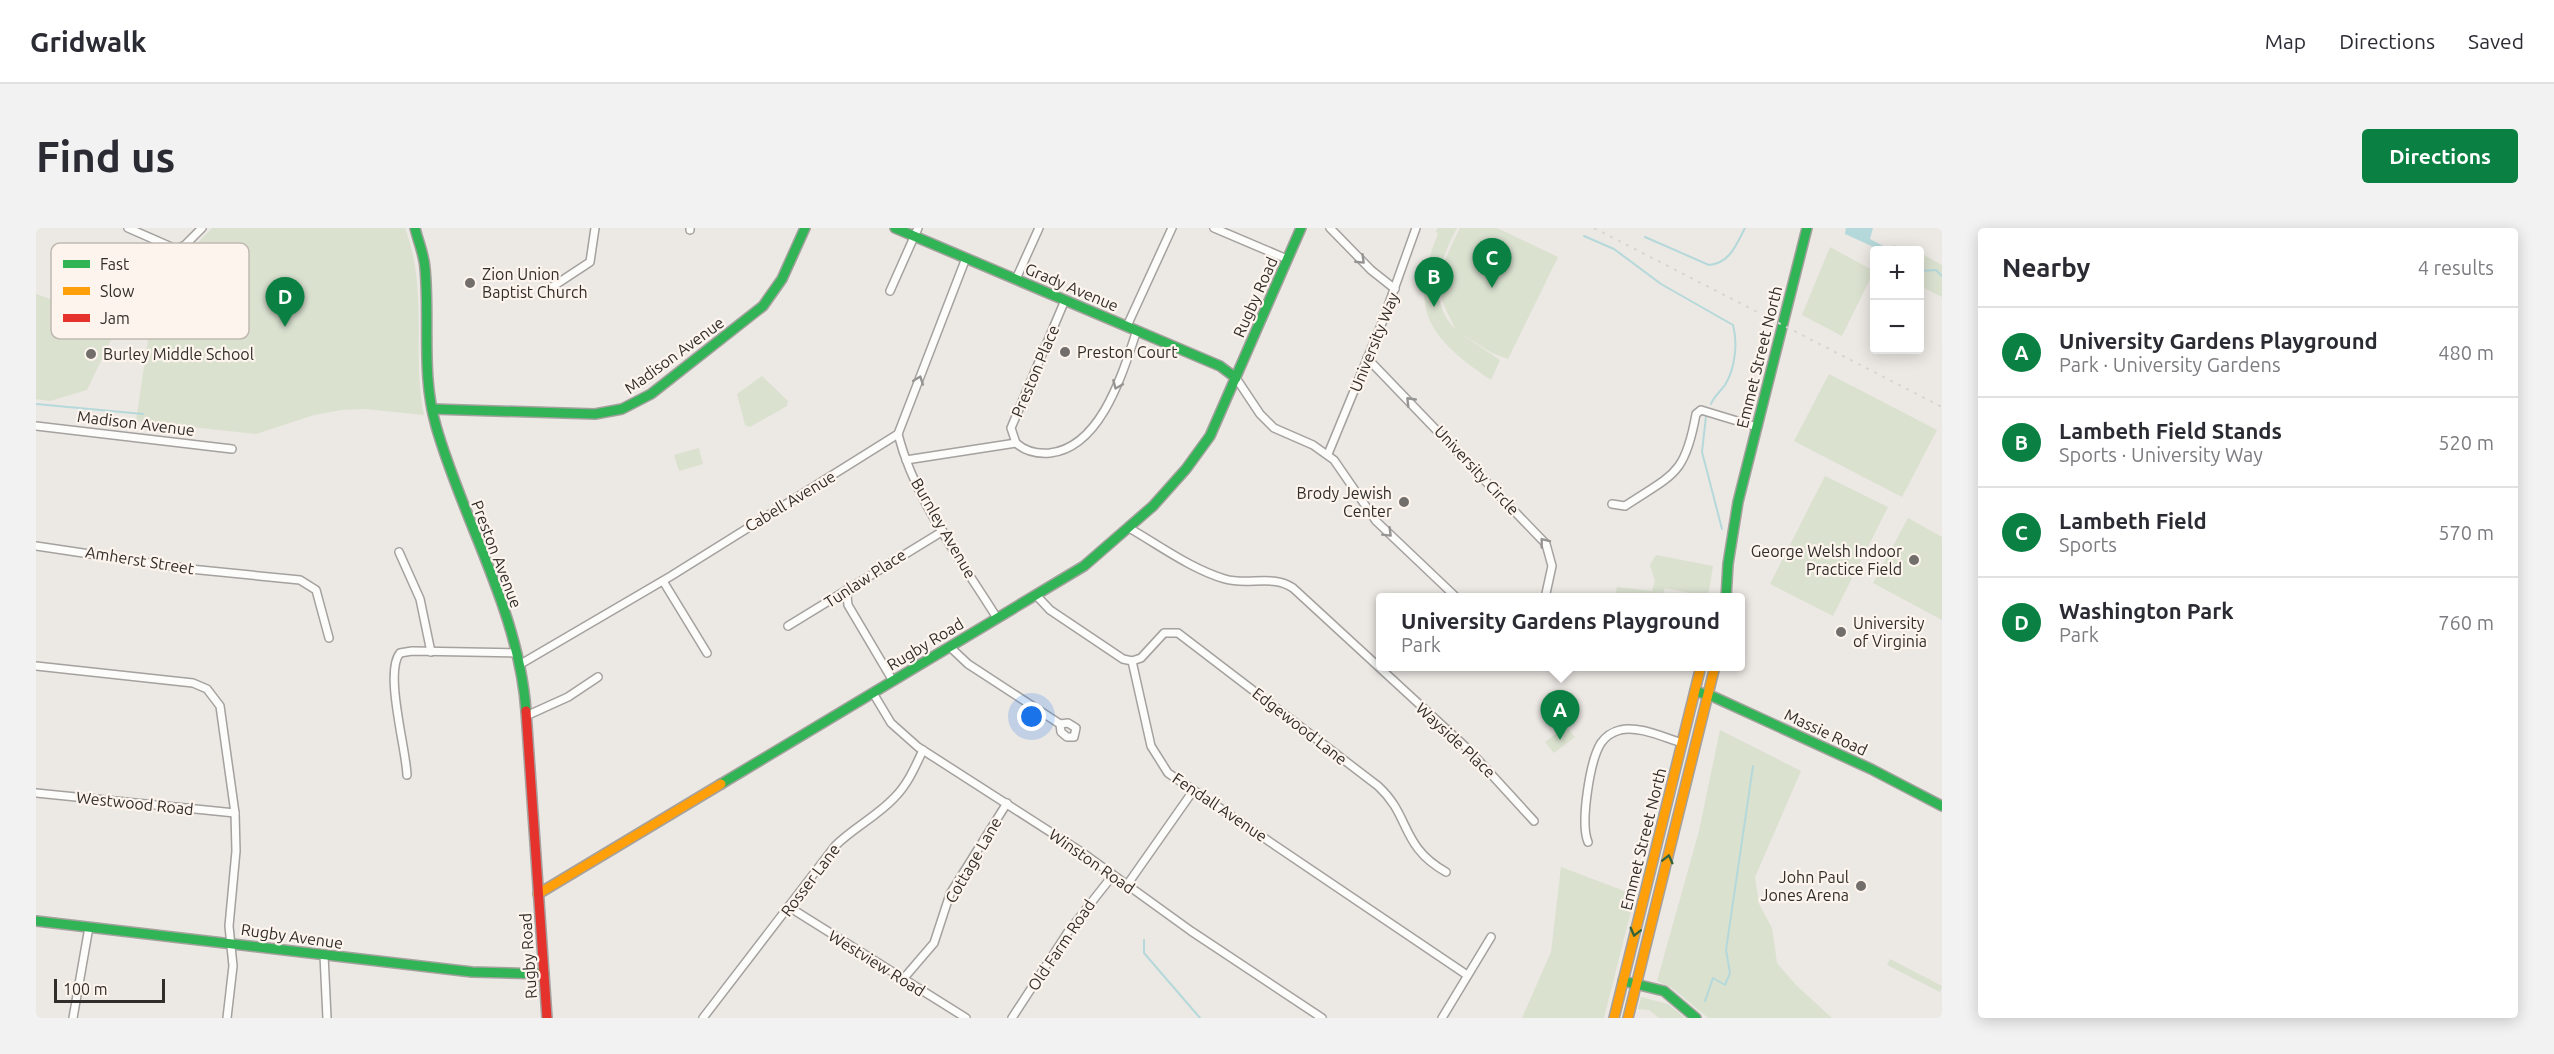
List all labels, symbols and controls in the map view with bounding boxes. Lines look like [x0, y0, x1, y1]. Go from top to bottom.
text: Gridwalk [30, 26, 147, 57]
text: Map [2265, 29, 2306, 53]
text: Directions [2339, 29, 2435, 53]
text: Saved [2468, 29, 2524, 53]
button: Directions [2362, 129, 2518, 183]
text: Find us [36, 133, 175, 180]
pin: C [1472, 238, 1512, 288]
legend [51, 243, 249, 339]
map controls [1870, 246, 1924, 354]
button: + [1870, 246, 1924, 300]
one-way arrow [1354, 253, 1365, 264]
text: Nearby [2002, 253, 2090, 282]
street label: Rugby Road [1229, 254, 1281, 340]
text: Fast [100, 255, 130, 273]
text: 4 results [2418, 256, 2494, 279]
pin: B [1414, 257, 1454, 307]
street label: Grady Avenue [1023, 259, 1121, 315]
place label: Zion Union Baptist Church [482, 265, 588, 301]
marker: Zion Union Baptist Church [463, 276, 477, 290]
pin: D [266, 278, 304, 327]
text: Slow [100, 282, 135, 300]
street label: Emmet Street North [1733, 284, 1785, 430]
street label: University Way [1346, 289, 1402, 394]
button: − [1870, 300, 1924, 354]
text: Jam [100, 309, 130, 327]
street label: Madison Avenue [621, 313, 727, 397]
street label: Preston Place [1008, 322, 1062, 420]
text: University Gardens Playground [2059, 328, 2378, 353]
text: A [2014, 341, 2029, 364]
text: 480 m [2438, 341, 2494, 364]
place label: Preston Court [1077, 343, 1178, 361]
place label: Burley Middle School [103, 345, 254, 363]
marker: Preston Court [1058, 345, 1072, 359]
marker: Burley Middle School [84, 347, 98, 361]
text: Park · University Gardens [2059, 353, 2281, 376]
one-way arrow [912, 375, 925, 386]
one-way arrow [1112, 379, 1124, 390]
one-way arrow [1406, 397, 1417, 407]
street label: Madison Avenue [76, 407, 196, 439]
text: Lambeth Field Stands [2059, 418, 2282, 443]
street label: University Circle [1431, 422, 1523, 518]
text: B [2015, 431, 2028, 454]
text: 520 m [2438, 431, 2494, 454]
text: Sports · University Way [2059, 443, 2263, 466]
street label: Cabell Avenue [742, 467, 838, 535]
street label: Burnley Avenue [908, 475, 980, 581]
place label: Brody Jewish Center [1297, 484, 1392, 520]
marker: Brody Jewish Center [1397, 495, 1411, 509]
street label: Preston Avenue [468, 498, 526, 610]
text: Lambeth Field [2059, 508, 2207, 533]
text: C [2015, 521, 2028, 544]
text: 570 m [2438, 521, 2494, 544]
one-way arrow [1381, 527, 1392, 537]
text: Sports [2059, 533, 2117, 556]
one-way arrow [1540, 538, 1551, 549]
place label: George Welsh Indoor Practice Field [1751, 542, 1902, 578]
street label: Amherst Street [84, 543, 196, 578]
street label: Tunlaw Place [821, 545, 909, 611]
marker: George Welsh Indoor Practice Field [1907, 553, 1921, 567]
popup [1376, 593, 1745, 671]
text: Washington Park [2059, 598, 2234, 623]
text: University Gardens Playground [1401, 608, 1720, 633]
text: D [2014, 611, 2029, 634]
text: 760 m [2438, 611, 2494, 634]
street label: Rugby Road [884, 614, 966, 674]
place label: University of Virginia [1853, 614, 1927, 650]
text: Park [2059, 623, 2099, 646]
marker: University of Virginia [1834, 625, 1848, 639]
text: Park [1401, 633, 1441, 656]
street label: Edgewood Lane [1249, 684, 1351, 768]
pin: A [1540, 690, 1580, 740]
street label: Wayside Place [1413, 699, 1499, 781]
your location [1017, 702, 1046, 731]
street label: Massie Road [1782, 705, 1870, 759]
street label: Emmet Street North [1617, 766, 1669, 912]
street label: Fendall Avenue [1169, 769, 1271, 845]
street label: Westwood Road [76, 788, 194, 818]
street label: Cottage Lane [941, 814, 1005, 906]
street label: Winston Road [1046, 825, 1138, 897]
street label: Rosser Lane [777, 840, 843, 920]
one-way arrow [1660, 855, 1673, 865]
place label: John Paul Jones Arena [1761, 868, 1849, 904]
marker: John Paul Jones Arena [1854, 879, 1868, 893]
street label: Old Farm Road [1024, 896, 1098, 994]
street label: Rugby Road [516, 913, 540, 999]
street label: Rugby Avenue [240, 920, 344, 952]
street label: Westview Road [826, 926, 928, 1000]
one-way arrow [1630, 926, 1643, 936]
scale bar [54, 976, 165, 1004]
text: 100 m [63, 980, 108, 998]

